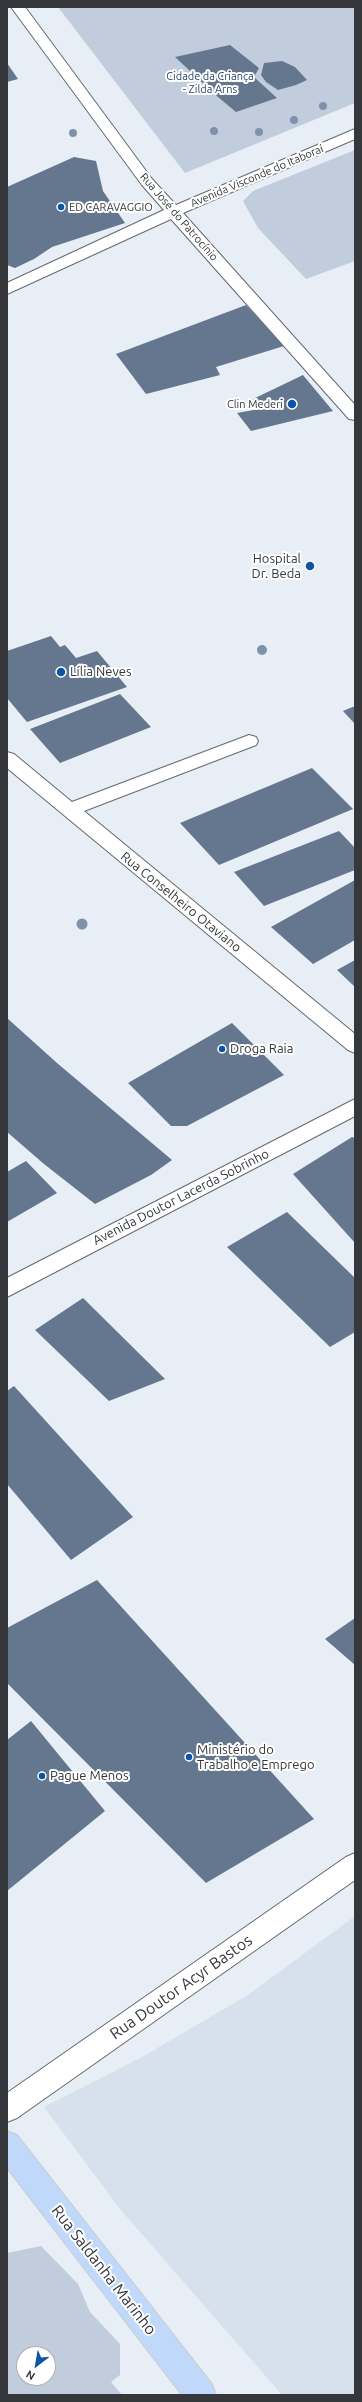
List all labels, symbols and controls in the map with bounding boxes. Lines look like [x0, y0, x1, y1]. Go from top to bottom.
park label: Cidade da Criança - Zilda Arns [166, 69, 254, 95]
street label: Avenida Visconde do Itaboraí [189, 142, 325, 210]
street label: Rua José do Patrocínio [137, 170, 221, 264]
place label: ED CARAVAGGIO [69, 200, 153, 214]
marker: ED CARAVAGGIO [56, 202, 66, 212]
place label: Clin Mederi [227, 397, 283, 411]
marker: Clin Mederi [286, 398, 298, 410]
place label: Hospital Dr. Beda [252, 551, 301, 582]
marker: Hospital Dr. Beda [304, 560, 316, 572]
place label: Lília Neves [70, 664, 132, 680]
marker: Lília Neves [55, 666, 67, 678]
street label: Rua Conselheiro Otaviano [118, 849, 244, 955]
place label: Droga Raia [230, 1041, 293, 1057]
marker: Droga Raia [217, 1044, 227, 1054]
street label: Avenida Doutor Lacerda Sobrinho [90, 1146, 272, 1248]
place label: Ministério do Trabalho e Emprego [197, 1742, 315, 1773]
marker: Ministério do Trabalho e Emprego [184, 1752, 194, 1762]
place label: Pague Menos [50, 1768, 129, 1784]
marker: Pague Menos [37, 1771, 47, 1781]
street label: Rua Doutor Acyr Bastos [106, 1931, 256, 2043]
street label: Rua Saldanha Marinho [47, 2201, 161, 2339]
north arrow [16, 2346, 56, 2386]
text: N [24, 2368, 37, 2383]

